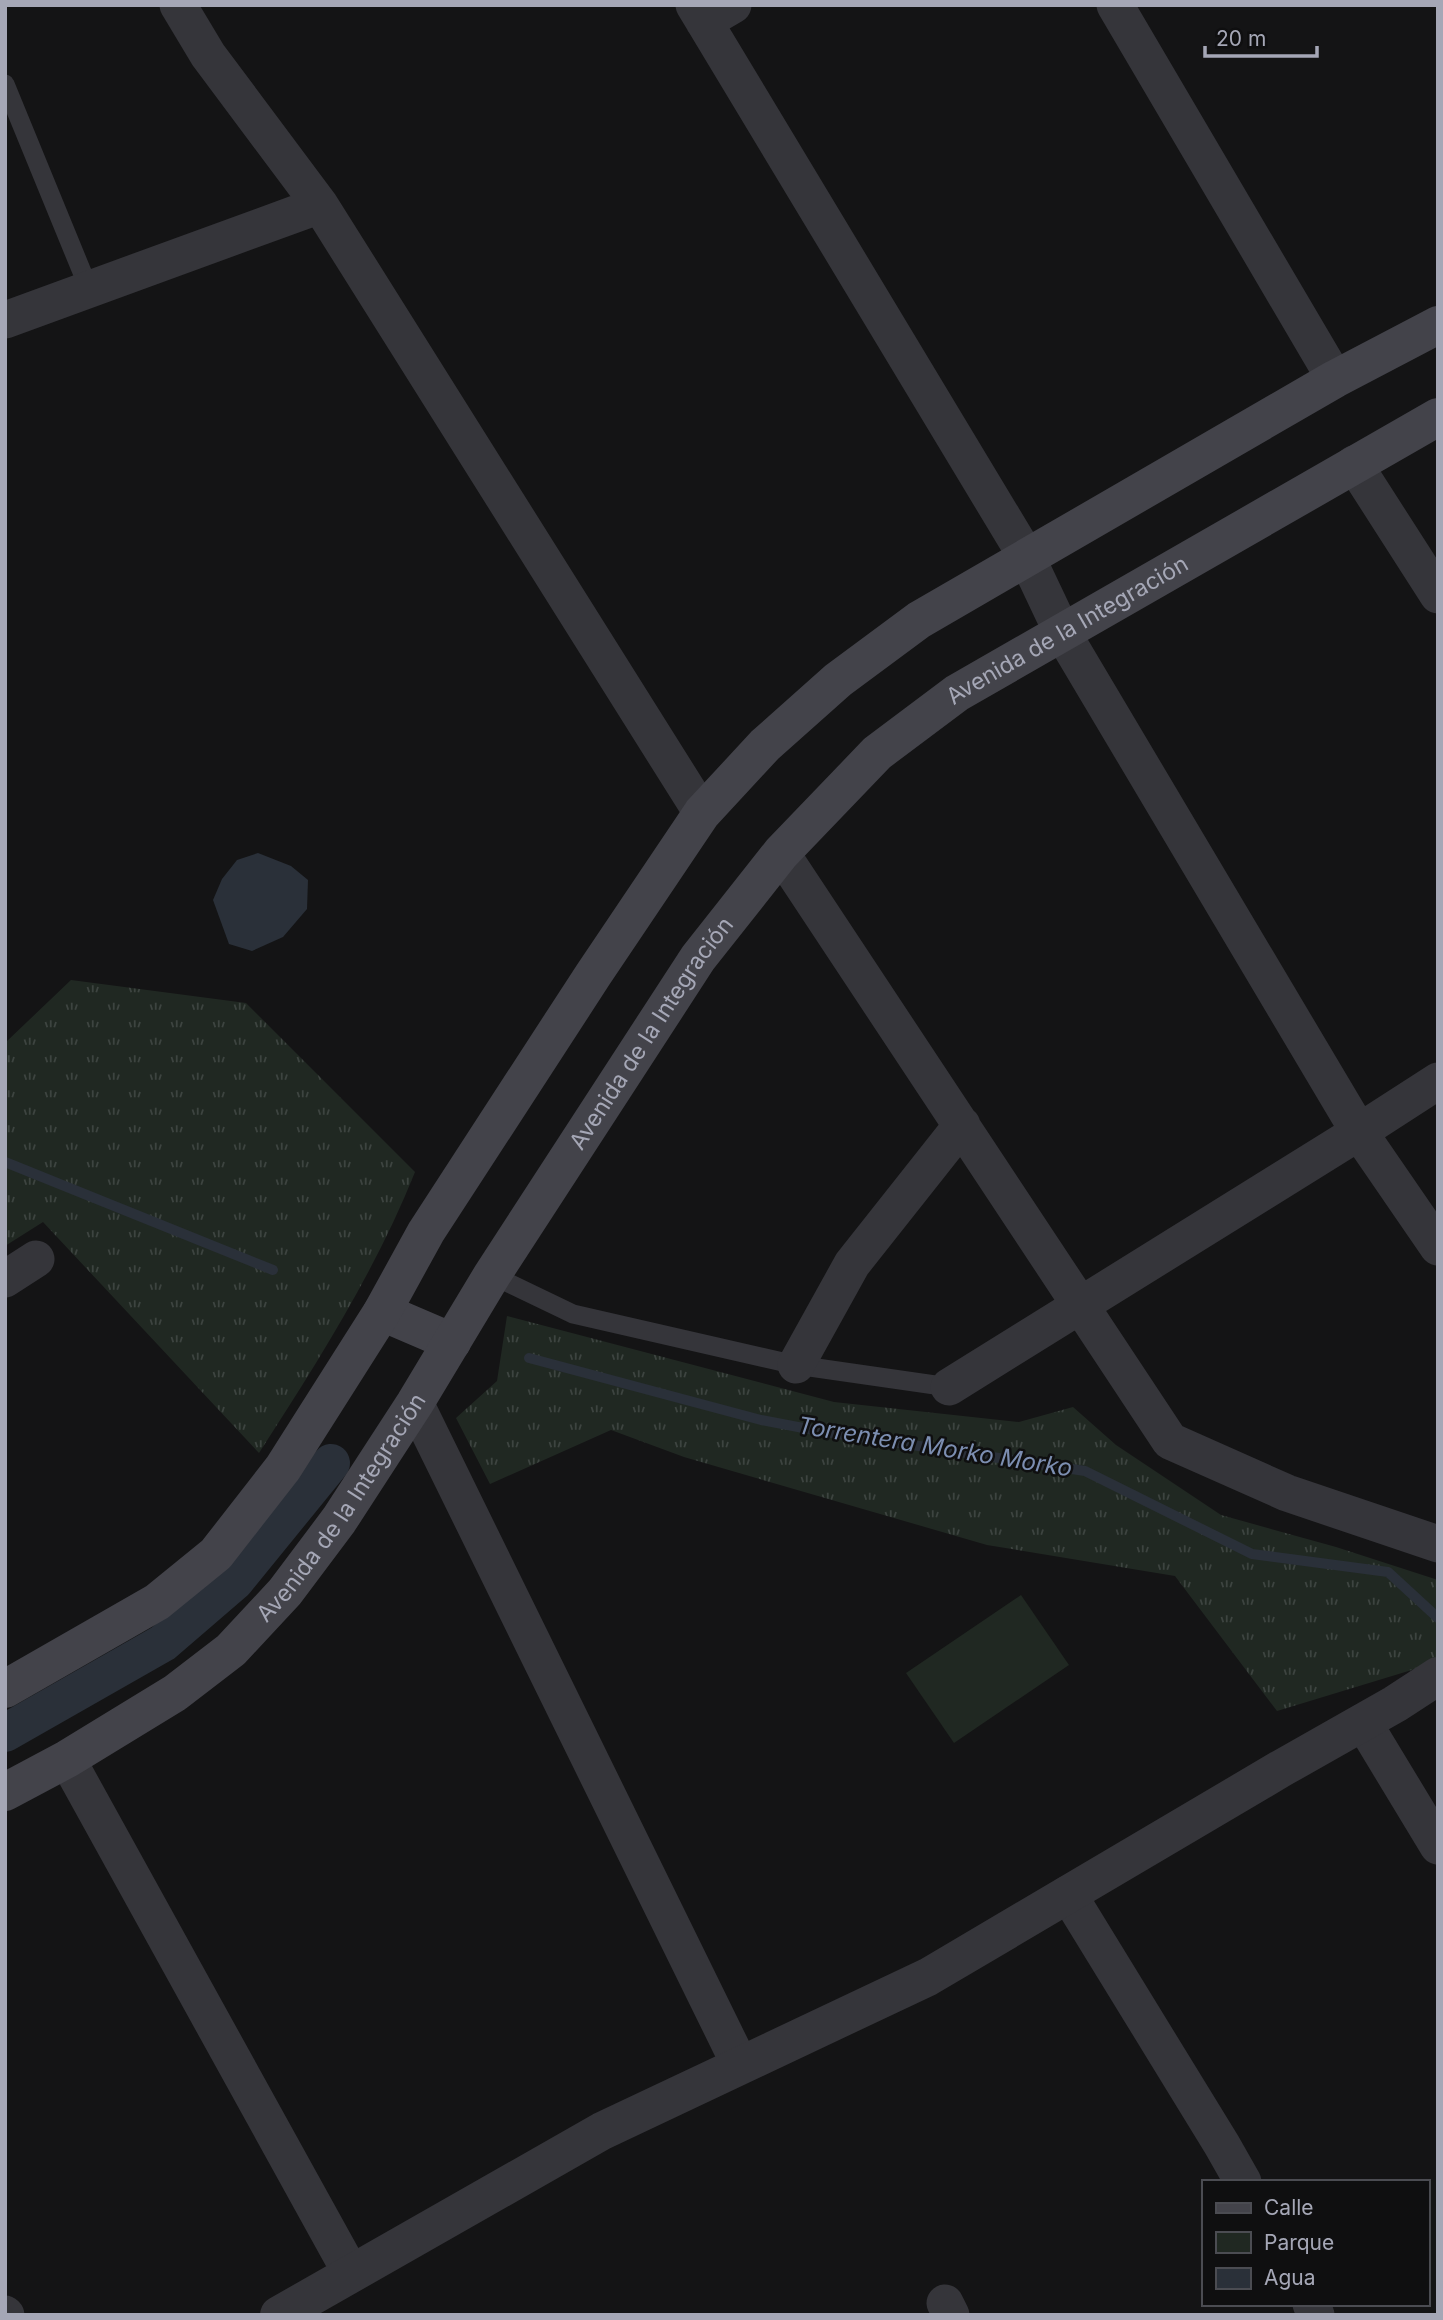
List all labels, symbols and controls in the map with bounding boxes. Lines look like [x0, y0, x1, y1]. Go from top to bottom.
scale bar [1205, 14, 1317, 58]
text: 20 m [1216, 26, 1266, 51]
street label: Avenida de la Integración [940, 549, 1193, 710]
street label: Avenida de la Integración [563, 911, 739, 1155]
street label: Avenida de la Integración [250, 1388, 432, 1628]
water label: Torrentera Morko Morko [796, 1410, 1074, 1483]
legend [1202, 2180, 1429, 2306]
text: Calle [1264, 2195, 1314, 2220]
text: Parque [1264, 2230, 1334, 2255]
text: Agua [1264, 2265, 1316, 2290]

